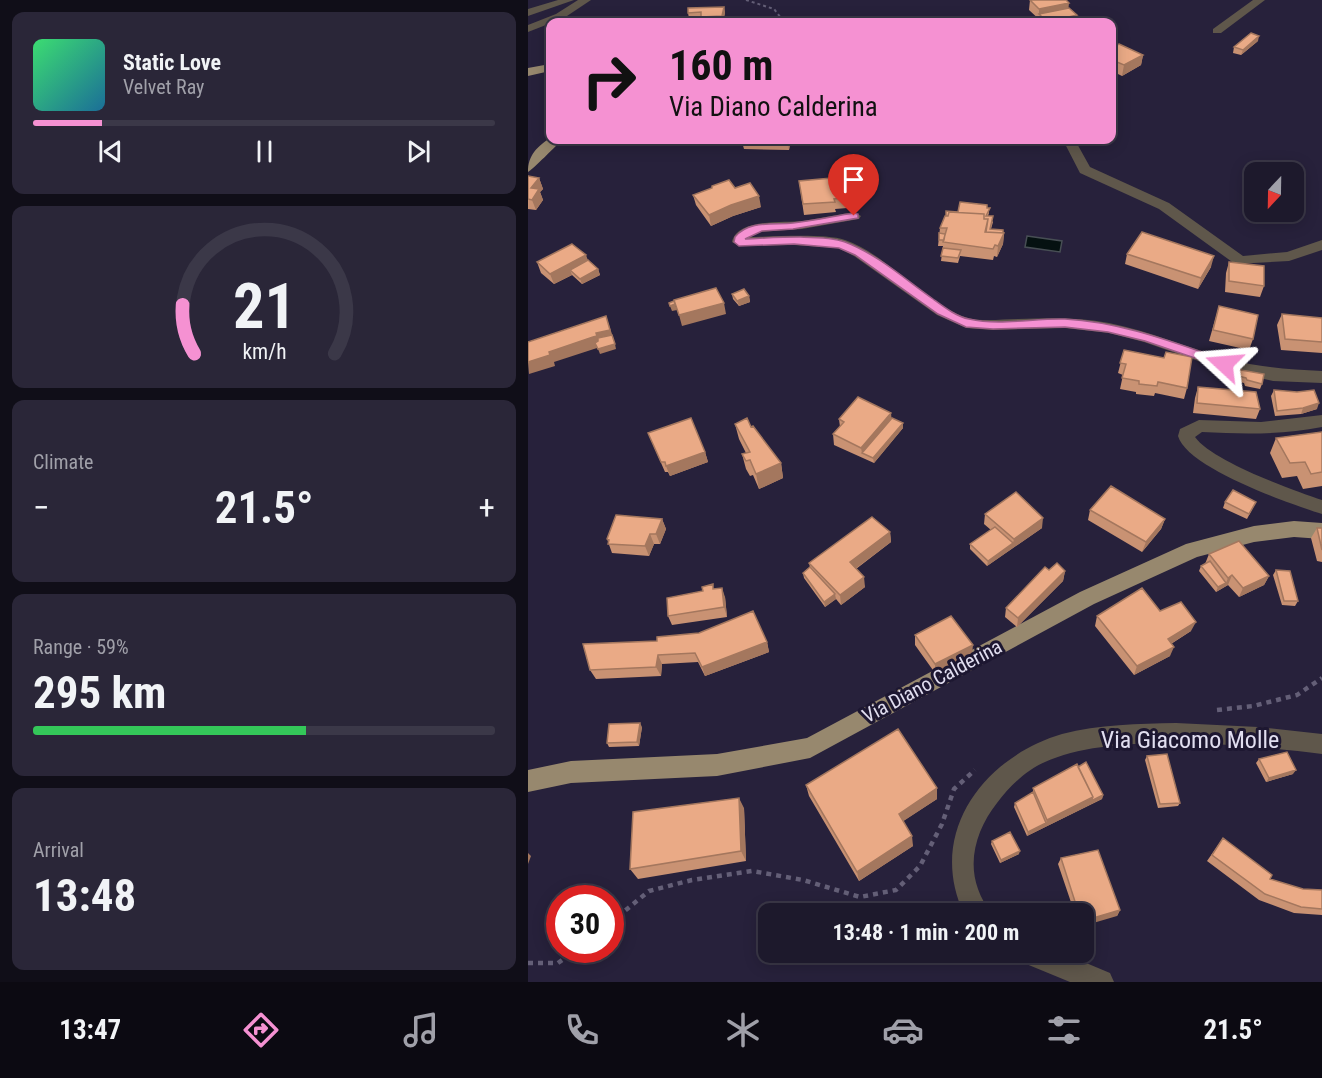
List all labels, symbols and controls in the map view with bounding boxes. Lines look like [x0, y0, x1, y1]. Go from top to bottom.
text: 160 m [669, 41, 774, 90]
icon: right [570, 42, 648, 120]
text: Static Love [123, 50, 221, 75]
text: Velvet Ray [123, 75, 204, 99]
text: Via Diano Calderina [669, 91, 878, 123]
icon: previous [94, 135, 127, 168]
icon: pause [248, 135, 281, 168]
icon: next [402, 135, 435, 168]
pin [828, 154, 879, 216]
north arrow [1244, 162, 1304, 222]
map controls [1244, 162, 1304, 222]
icon: arrive [837, 163, 870, 196]
text: 21 [232, 270, 296, 343]
position arrow [1192, 332, 1256, 396]
text: km/h [242, 339, 286, 364]
text: Climate [33, 450, 93, 474]
text: 21.5° [215, 481, 313, 534]
text: − [33, 488, 50, 527]
text: + [479, 488, 495, 527]
street label: Via Diano Calderina [858, 634, 1006, 728]
text: Range · 59% [33, 635, 129, 659]
text: 295 km [33, 666, 166, 719]
street label: Via Giacomo Molle [1101, 726, 1279, 754]
text: Arrival [33, 838, 84, 862]
text: 13:48 [33, 869, 136, 922]
speed limit sign: 30 [546, 885, 624, 963]
text: 13:48 · 1 min · 200 m [833, 920, 1019, 945]
icon: directions [240, 1009, 282, 1051]
icon: music [400, 1009, 442, 1051]
icon: phone [561, 1009, 603, 1051]
icon: climate [722, 1009, 764, 1051]
icon: car [882, 1009, 924, 1051]
icon: filters [1043, 1009, 1085, 1051]
text: 13:47 [59, 1014, 121, 1046]
text: 21.5° [1203, 1014, 1263, 1046]

